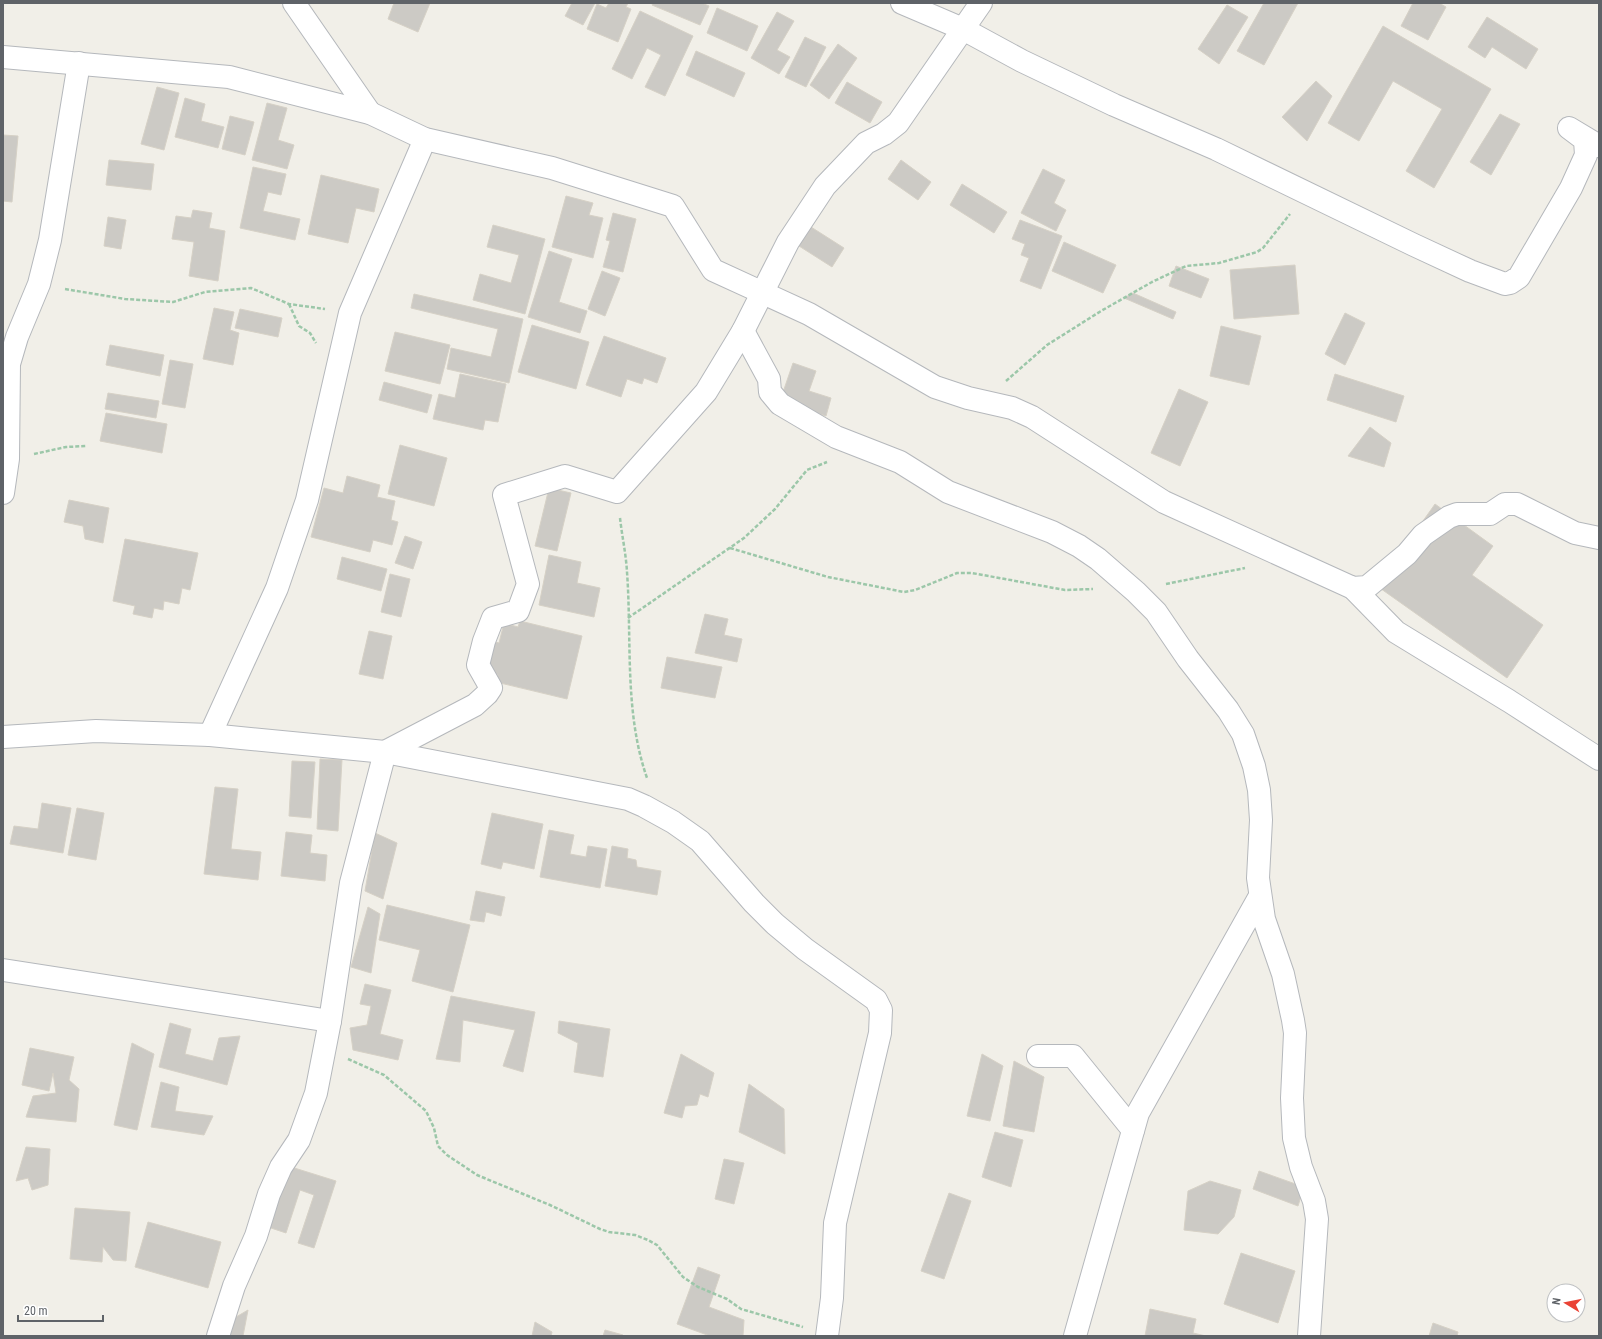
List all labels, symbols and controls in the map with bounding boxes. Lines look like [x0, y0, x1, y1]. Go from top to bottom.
north arrow [1546, 1283, 1586, 1323]
scale bar [18, 1297, 103, 1323]
text: N [1550, 1297, 1564, 1306]
text: 20 m [24, 1304, 48, 1318]

